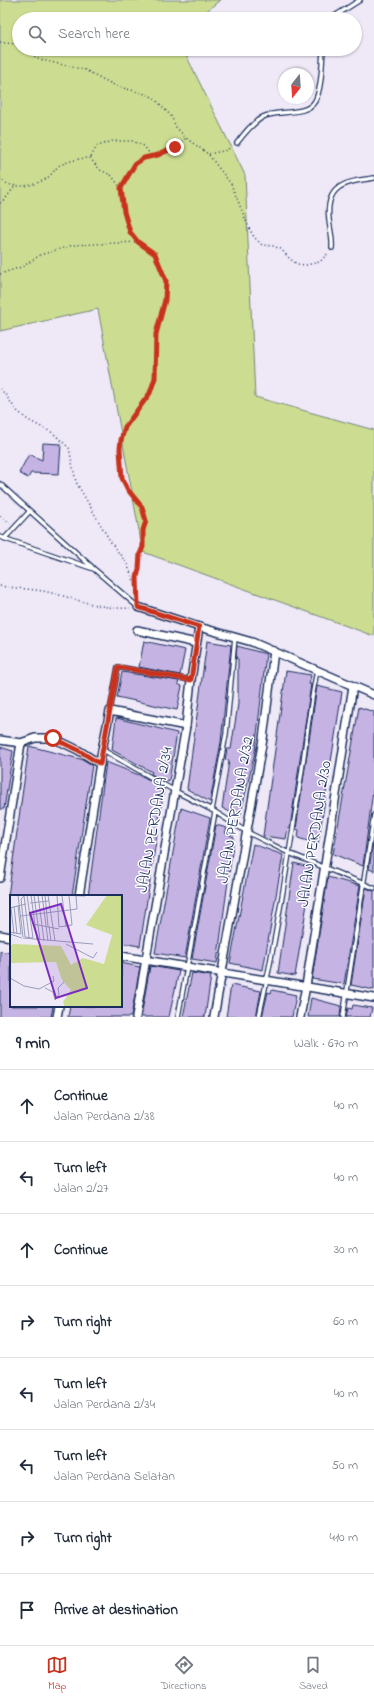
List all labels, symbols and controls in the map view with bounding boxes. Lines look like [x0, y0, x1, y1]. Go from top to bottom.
search box [12, 12, 362, 56]
icon: search [26, 23, 48, 45]
text: Search here [58, 23, 130, 45]
north arrow [278, 68, 314, 104]
route end [166, 138, 184, 156]
route start [44, 729, 62, 747]
street label: JALAN PERDANA 2/32 [211, 735, 261, 885]
street label: JALAN PERDANA 2/34 [130, 745, 180, 895]
street label: JALAN PERDANA 2/30 [292, 759, 338, 909]
inset map [10, 895, 122, 1007]
text: 9 min [16, 1031, 50, 1056]
text: Walk · 670 m [294, 1034, 358, 1053]
text: Continue [54, 1085, 108, 1107]
icon: ahead [16, 1095, 38, 1117]
text: 40 m [334, 1096, 358, 1115]
text: Jalan Perdana 2/38 [54, 1107, 155, 1126]
text: Turn left [54, 1157, 107, 1179]
icon: left [16, 1167, 38, 1189]
text: 40 m [334, 1168, 358, 1187]
text: Jalan 2/27 [54, 1179, 109, 1198]
icon: ahead [16, 1239, 38, 1261]
text: Continue [54, 1239, 108, 1261]
text: 30 m [334, 1240, 358, 1259]
icon: right [16, 1311, 38, 1333]
text: Turn right [54, 1311, 112, 1333]
text: 60 m [333, 1312, 358, 1331]
text: Turn left [54, 1373, 107, 1395]
icon: left [16, 1383, 38, 1405]
text: 40 m [334, 1384, 358, 1403]
text: Jalan Perdana 2/34 [54, 1395, 155, 1414]
text: Turn left [54, 1445, 107, 1467]
icon: left [16, 1455, 38, 1477]
text: 50 m [332, 1456, 358, 1475]
text: Jalan Perdana Selatan [54, 1467, 175, 1486]
icon: right [16, 1527, 38, 1549]
text: Turn right [54, 1527, 112, 1549]
text: 410 m [330, 1528, 358, 1547]
icon: arrive [16, 1599, 38, 1621]
text: Arrive at destination [54, 1599, 178, 1621]
tab: Map [46, 1654, 68, 1694]
tab: Directions [161, 1654, 207, 1694]
tab: Saved [299, 1654, 328, 1694]

